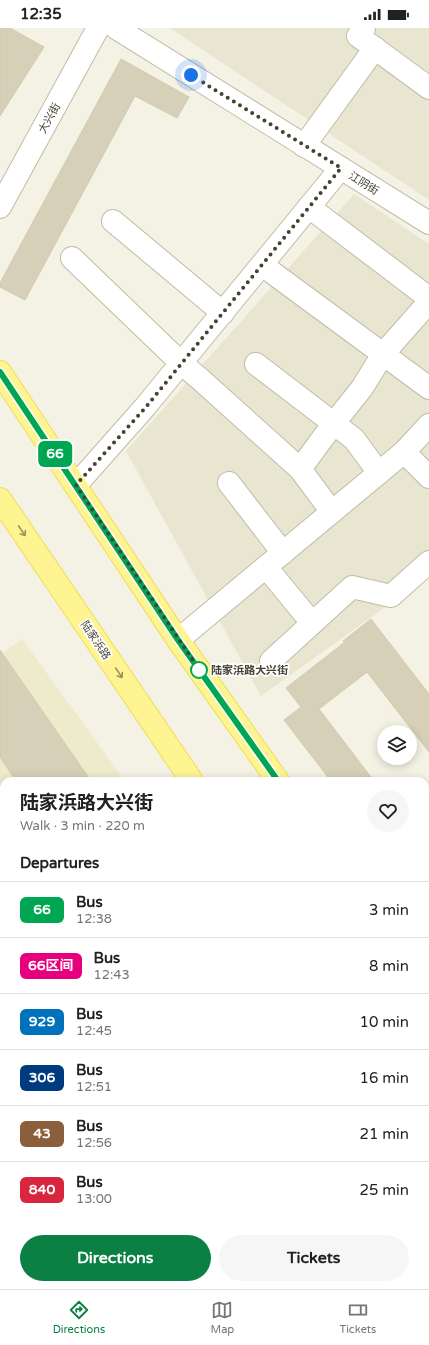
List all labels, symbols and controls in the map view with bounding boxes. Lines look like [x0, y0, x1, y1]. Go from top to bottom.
text: 12:35 [20, 5, 62, 23]
your location [181, 65, 201, 85]
street label: 大兴街 [36, 101, 63, 136]
street label: 江阴街 [346, 169, 381, 198]
line badge: 66 [37, 441, 73, 467]
text: 66 [46, 445, 64, 462]
one-way arrow [18, 525, 26, 536]
street label: 陆家浜路 [78, 618, 113, 662]
marker: 陆家浜路大兴街 [190, 661, 208, 679]
place label: 陆家浜路大兴街 [211, 664, 288, 677]
one-way arrow [115, 667, 123, 678]
map controls [377, 725, 417, 765]
button: layers [377, 725, 417, 765]
button: heart [367, 790, 409, 832]
text: 陆家浜路大兴街 [20, 792, 153, 814]
text: Walk · 3 min · 220 m [20, 818, 145, 834]
text: Departures [20, 854, 99, 872]
text: Bus [76, 893, 103, 911]
text: 66 [33, 901, 51, 918]
text: 3 min [369, 901, 409, 919]
text: 12:38 [76, 911, 112, 927]
text: Bus [94, 949, 120, 967]
text: 66区间 [28, 957, 74, 974]
text: 8 min [369, 957, 409, 975]
text: 12:43 [94, 967, 130, 983]
text: Bus [76, 1005, 103, 1023]
text: 929 [29, 1013, 55, 1030]
text: 10 min [360, 1013, 409, 1031]
text: 12:45 [76, 1023, 112, 1039]
text: Bus [76, 1061, 103, 1079]
text: 306 [29, 1069, 55, 1086]
text: 16 min [360, 1069, 409, 1087]
text: 12:51 [76, 1079, 112, 1095]
text: Bus [76, 1117, 103, 1135]
text: 43 [33, 1125, 51, 1142]
text: 21 min [360, 1125, 409, 1143]
text: 12:56 [76, 1135, 112, 1151]
text: Bus [76, 1173, 103, 1191]
text: 840 [29, 1181, 55, 1198]
text: 25 min [360, 1181, 409, 1199]
text: 13:00 [76, 1191, 112, 1207]
button: Directions [20, 1235, 211, 1281]
button: Tickets [219, 1235, 409, 1281]
tab: Directions [53, 1299, 105, 1336]
tab: Map [211, 1299, 234, 1336]
tab: Tickets [340, 1299, 376, 1336]

